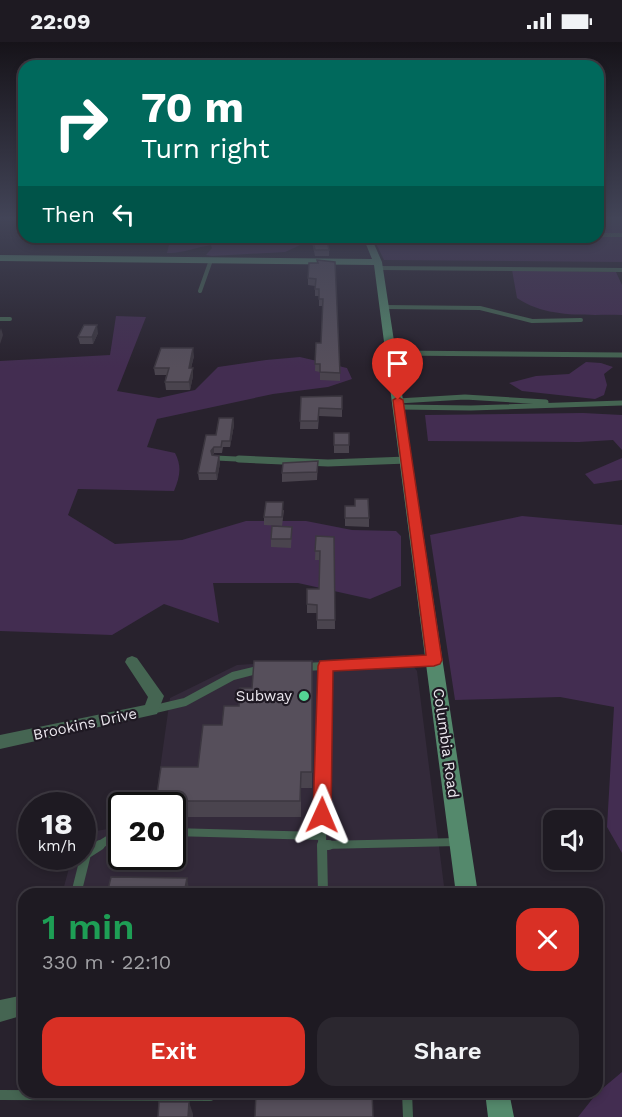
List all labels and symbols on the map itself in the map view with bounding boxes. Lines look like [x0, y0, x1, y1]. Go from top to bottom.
pin [372, 338, 423, 400]
place label: Subway [236, 687, 292, 705]
street label: Columbia Road [429, 687, 463, 799]
marker: Subway [297, 689, 311, 703]
street label: Brookins Drive [31, 704, 139, 744]
position arrow [290, 783, 354, 847]
speed limit sign: 20 [108, 792, 186, 870]

